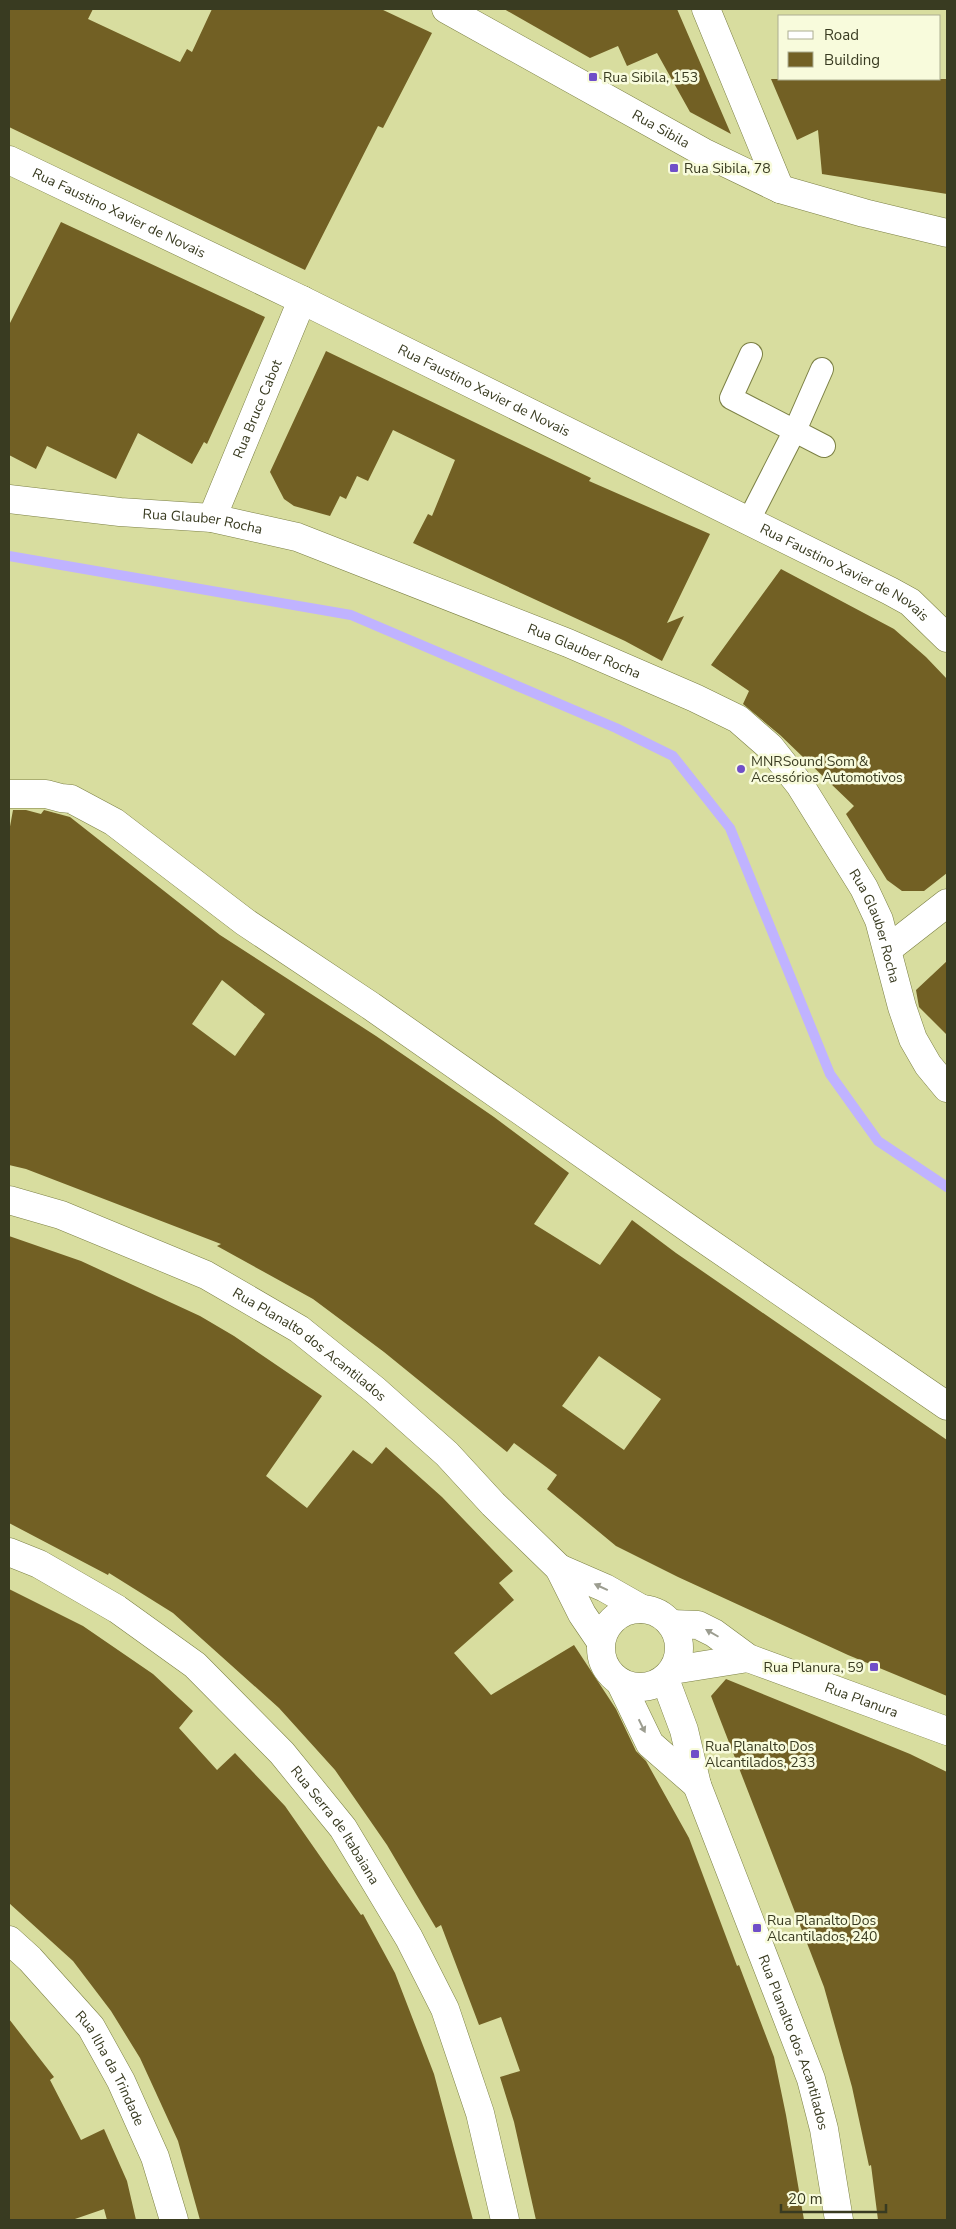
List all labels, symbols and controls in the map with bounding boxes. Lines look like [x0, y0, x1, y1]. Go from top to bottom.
legend [778, 15, 941, 80]
text: Road [824, 25, 859, 45]
text: Building [824, 50, 880, 70]
place label: Rua Sibila, 153 [603, 68, 698, 87]
marker: Rua Sibila, 153 [587, 71, 599, 83]
street label: Rua Sibila [629, 105, 693, 152]
place label: Rua Sibila, 78 [684, 159, 771, 178]
marker: Rua Sibila, 78 [668, 162, 680, 174]
street label: Rua Faustino Xavier de Novais [29, 163, 209, 262]
street label: Rua Faustino Xavier de Novais [395, 340, 574, 441]
street label: Rua Bruce Cabot [228, 356, 286, 461]
street label: Rua Glauber Rocha [142, 504, 264, 539]
street label: Rua Faustino Xavier de Novais [757, 519, 934, 625]
street label: Rua Glauber Rocha [525, 619, 644, 683]
place label: MNRSound Som & Acessórios Automotivos [751, 752, 903, 787]
marker: MNRSound Som & Acessórios Automotivos [735, 763, 747, 775]
street label: Rua Glauber Rocha [845, 865, 905, 985]
street label: Rua Planalto dos Acantilados [229, 1283, 391, 1406]
one-way arrow [594, 1582, 608, 1590]
one-way arrow [706, 1628, 719, 1637]
place label: Rua Planura, 59 [764, 1658, 864, 1677]
marker: Rua Planura, 59 [868, 1661, 880, 1673]
street label: Rua Planura [822, 1677, 901, 1722]
one-way arrow [638, 1719, 646, 1733]
place label: Rua Planalto Dos Alcantilados, 233 [705, 1737, 815, 1772]
marker: Rua Planalto Dos Alcantilados, 233 [689, 1748, 701, 1760]
street label: Rua Serra de Itabaiana [286, 1762, 384, 1888]
place label: Rua Planalto Dos Alcantilados, 240 [767, 1911, 877, 1946]
marker: Rua Planalto Dos Alcantilados, 240 [751, 1922, 763, 1934]
street label: Rua Planalto dos Acantilados [754, 1952, 833, 2132]
street label: Rua Ilha da Trindade [71, 2006, 149, 2129]
scale bar [781, 2182, 886, 2214]
text: 20 m [788, 2189, 823, 2209]

